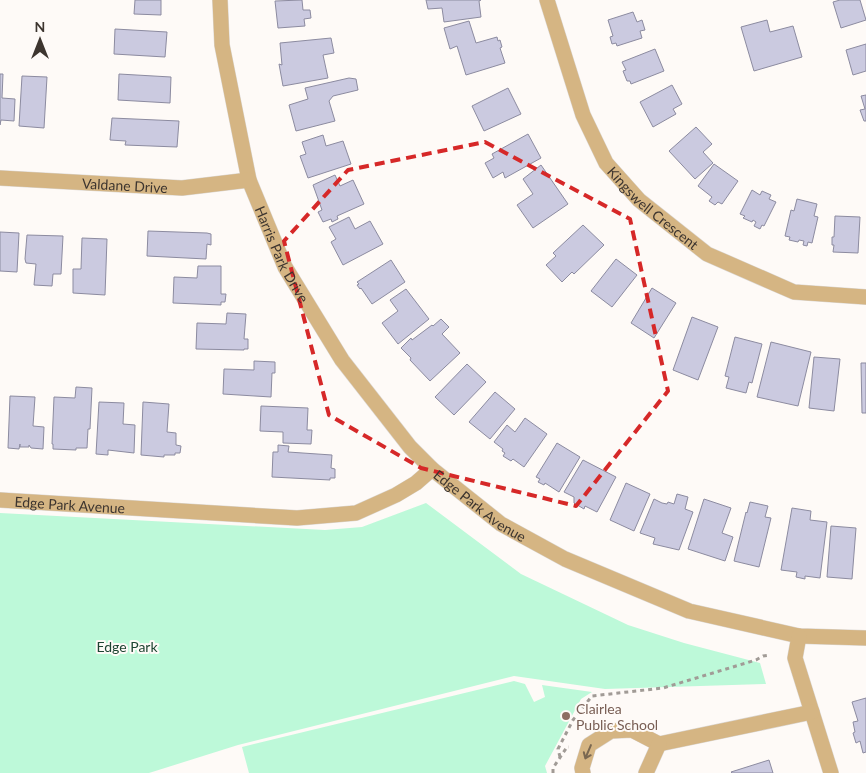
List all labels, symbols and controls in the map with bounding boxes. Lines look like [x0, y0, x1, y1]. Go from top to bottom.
north arrow [15, 15, 65, 65]
text: N [35, 18, 45, 35]
street label: Kingswell Crescent [604, 163, 702, 253]
street label: Valdane Drive [82, 174, 168, 196]
street label: Harris Park Drive [252, 203, 313, 305]
street label: Edge Park Avenue [431, 466, 529, 545]
street label: Edge Park Avenue [14, 492, 126, 516]
park label: Edge Park [96, 638, 158, 655]
place label: Clairlea Public School [576, 700, 658, 733]
marker: Clairlea Public School [560, 710, 572, 722]
one-way arrow [583, 744, 592, 759]

